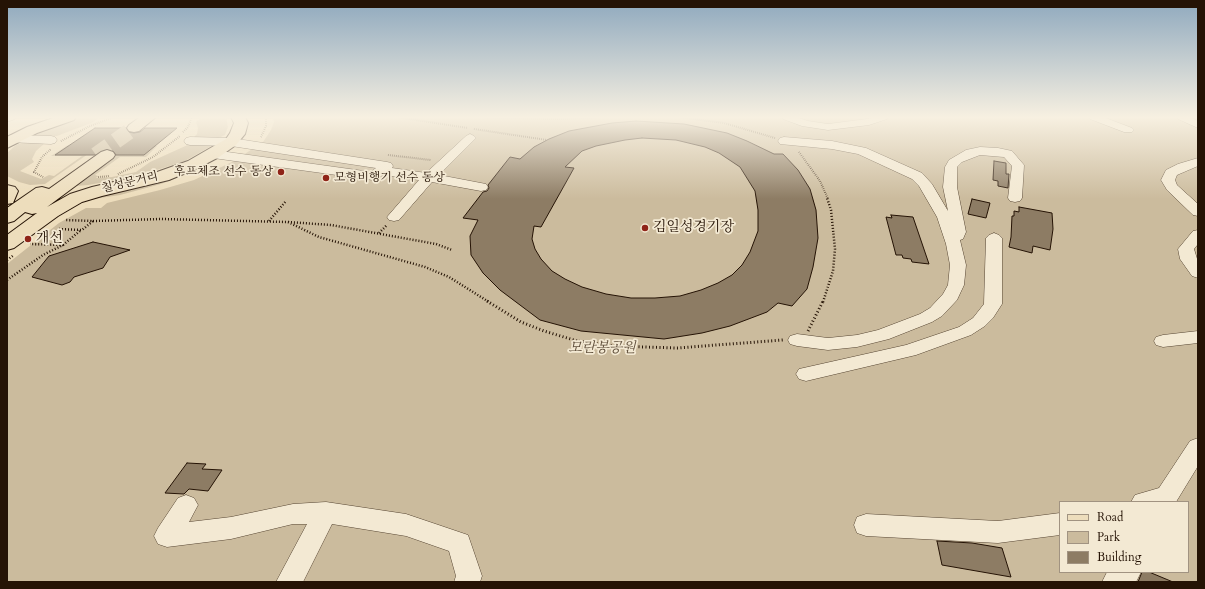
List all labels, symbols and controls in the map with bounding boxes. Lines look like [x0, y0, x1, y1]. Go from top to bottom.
place label: 후프체조 선수 동상 [174, 165, 273, 179]
marker: 후프체조 선수 동상 [276, 167, 286, 177]
street label: 칠성문거리 [100, 169, 160, 197]
place label: 모형비행기 선수 동상 [334, 171, 445, 185]
marker: 모형비행기 선수 동상 [321, 173, 331, 183]
place label: 김일성경기장 [653, 220, 734, 236]
marker: 김일성경기장 [640, 223, 650, 233]
place label: 개선 [36, 231, 63, 247]
marker: 개선 [23, 234, 33, 244]
park label: 모란봉공원 [568, 341, 636, 357]
legend [1059, 501, 1189, 573]
text: Road [1097, 509, 1123, 525]
text: Park [1097, 529, 1120, 545]
text: Building [1097, 549, 1141, 565]

